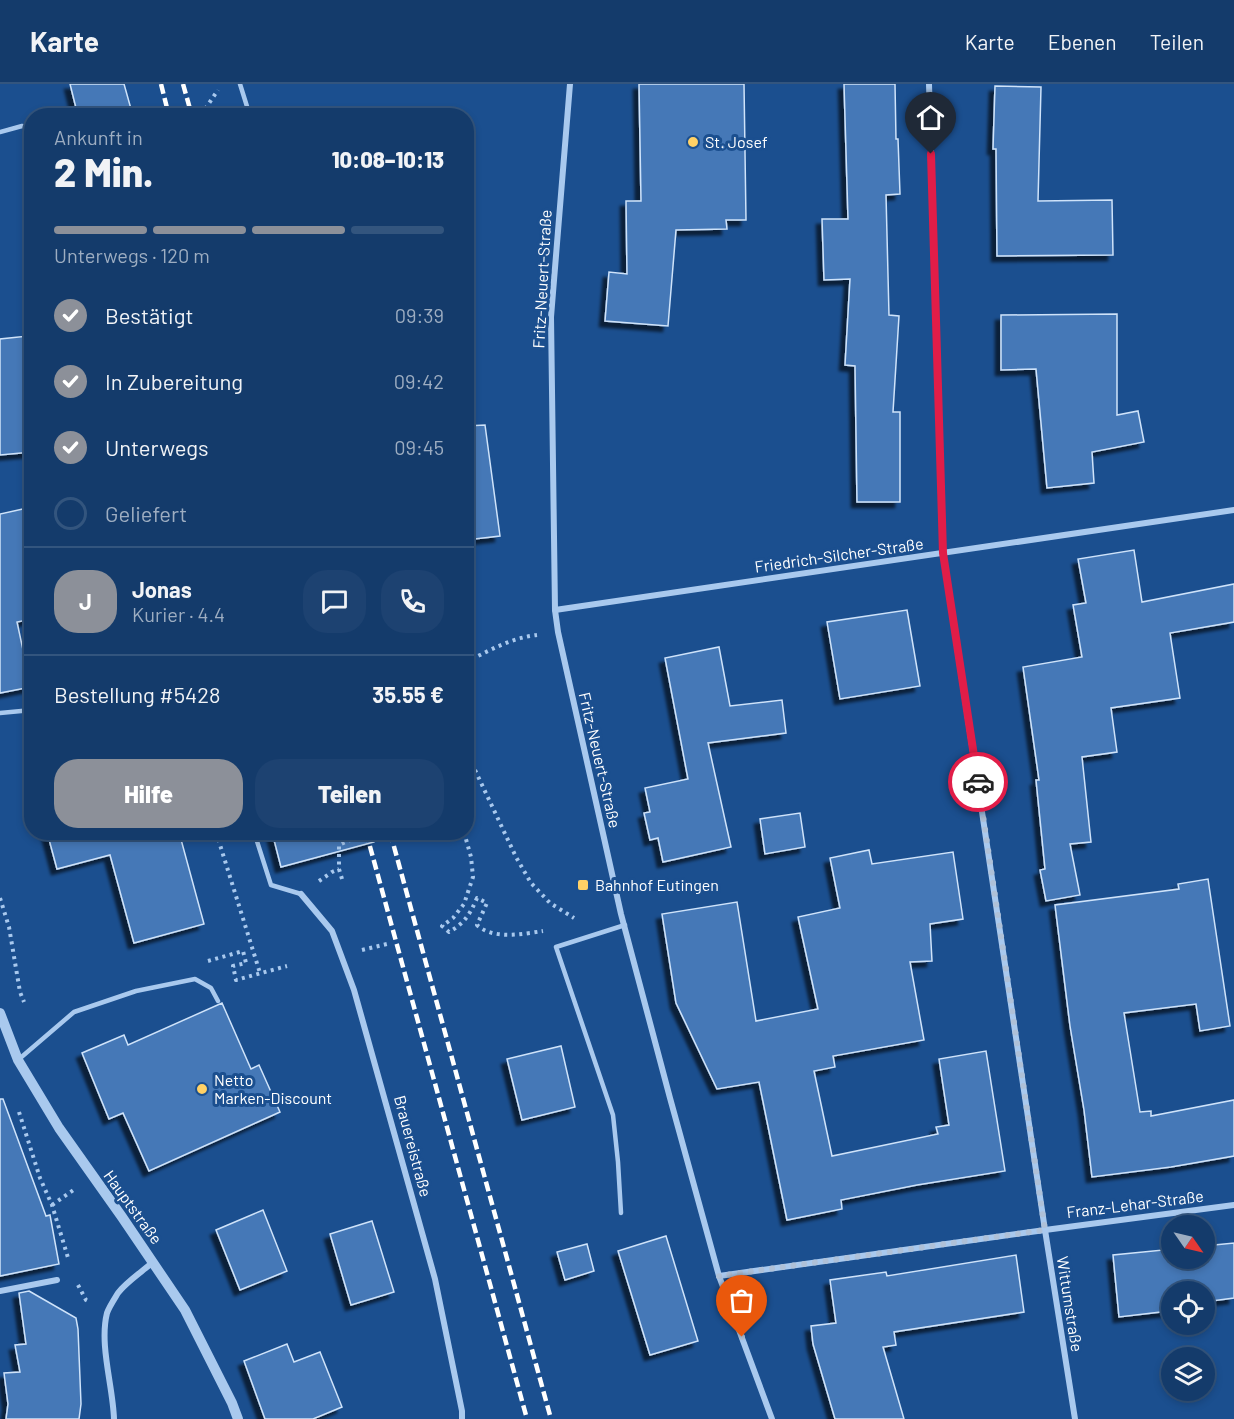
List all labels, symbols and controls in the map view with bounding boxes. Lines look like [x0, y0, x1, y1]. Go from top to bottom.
text: Karte [30, 24, 99, 58]
text: Karte [965, 29, 1015, 54]
text: Ebenen [1048, 29, 1117, 54]
text: Teilen [1150, 29, 1204, 54]
pin [905, 92, 956, 154]
icon: home [914, 101, 947, 134]
text: Ankunft in [54, 125, 143, 149]
place label: St. Josef [705, 132, 768, 151]
marker: St. Josef [686, 135, 700, 149]
text: 10:08–10:13 [332, 146, 444, 172]
text: 2 Min. [54, 148, 153, 195]
street label: Fritz-Neuert-Straße [528, 209, 555, 349]
text: Unterwegs · 120 m [54, 243, 210, 267]
icon: check [54, 299, 87, 332]
text: Bestätigt [105, 302, 194, 328]
text: 09:39 [395, 303, 444, 327]
icon: check [54, 365, 87, 398]
text: In Zubereitung [105, 368, 243, 394]
text: 09:42 [394, 369, 444, 393]
icon: check [54, 431, 87, 464]
text: Unterwegs [105, 434, 209, 460]
text: 09:45 [394, 435, 444, 459]
text: Geliefert [105, 500, 187, 526]
street label: Friedrich-Silcher-Straße [753, 533, 925, 576]
button: chat [303, 570, 366, 633]
button: phone [381, 570, 444, 633]
text: Jonas [132, 576, 192, 602]
text: J [79, 588, 92, 614]
text: Kurier · 4.4 [132, 602, 225, 626]
text: Bestellung #5428 [54, 681, 220, 707]
text: 35.55 € [372, 681, 444, 707]
street label: Fritz-Neuert-Straße [576, 690, 625, 830]
courier [948, 752, 1008, 812]
button: Hilfe [54, 759, 243, 828]
button: Teilen [255, 759, 444, 828]
icon: car [962, 766, 995, 799]
place label: Bahnhof Eutingen [595, 875, 719, 894]
marker: Bahnhof Eutingen [576, 878, 590, 892]
place label: Netto Marken-Discount [214, 1070, 332, 1107]
marker: Netto Marken-Discount [195, 1082, 209, 1096]
street label: Brauereistraße [391, 1093, 436, 1199]
street label: Hauptstraße [100, 1166, 167, 1247]
street label: Franz-Lehar-Straße [1065, 1186, 1205, 1221]
north arrow [1161, 1215, 1215, 1269]
map controls [1161, 1215, 1215, 1401]
street label: Wittumstraße [1054, 1255, 1087, 1353]
pin [716, 1275, 767, 1337]
button: locate [1161, 1281, 1215, 1335]
icon: bag [725, 1284, 758, 1317]
button: layers [1161, 1347, 1215, 1401]

